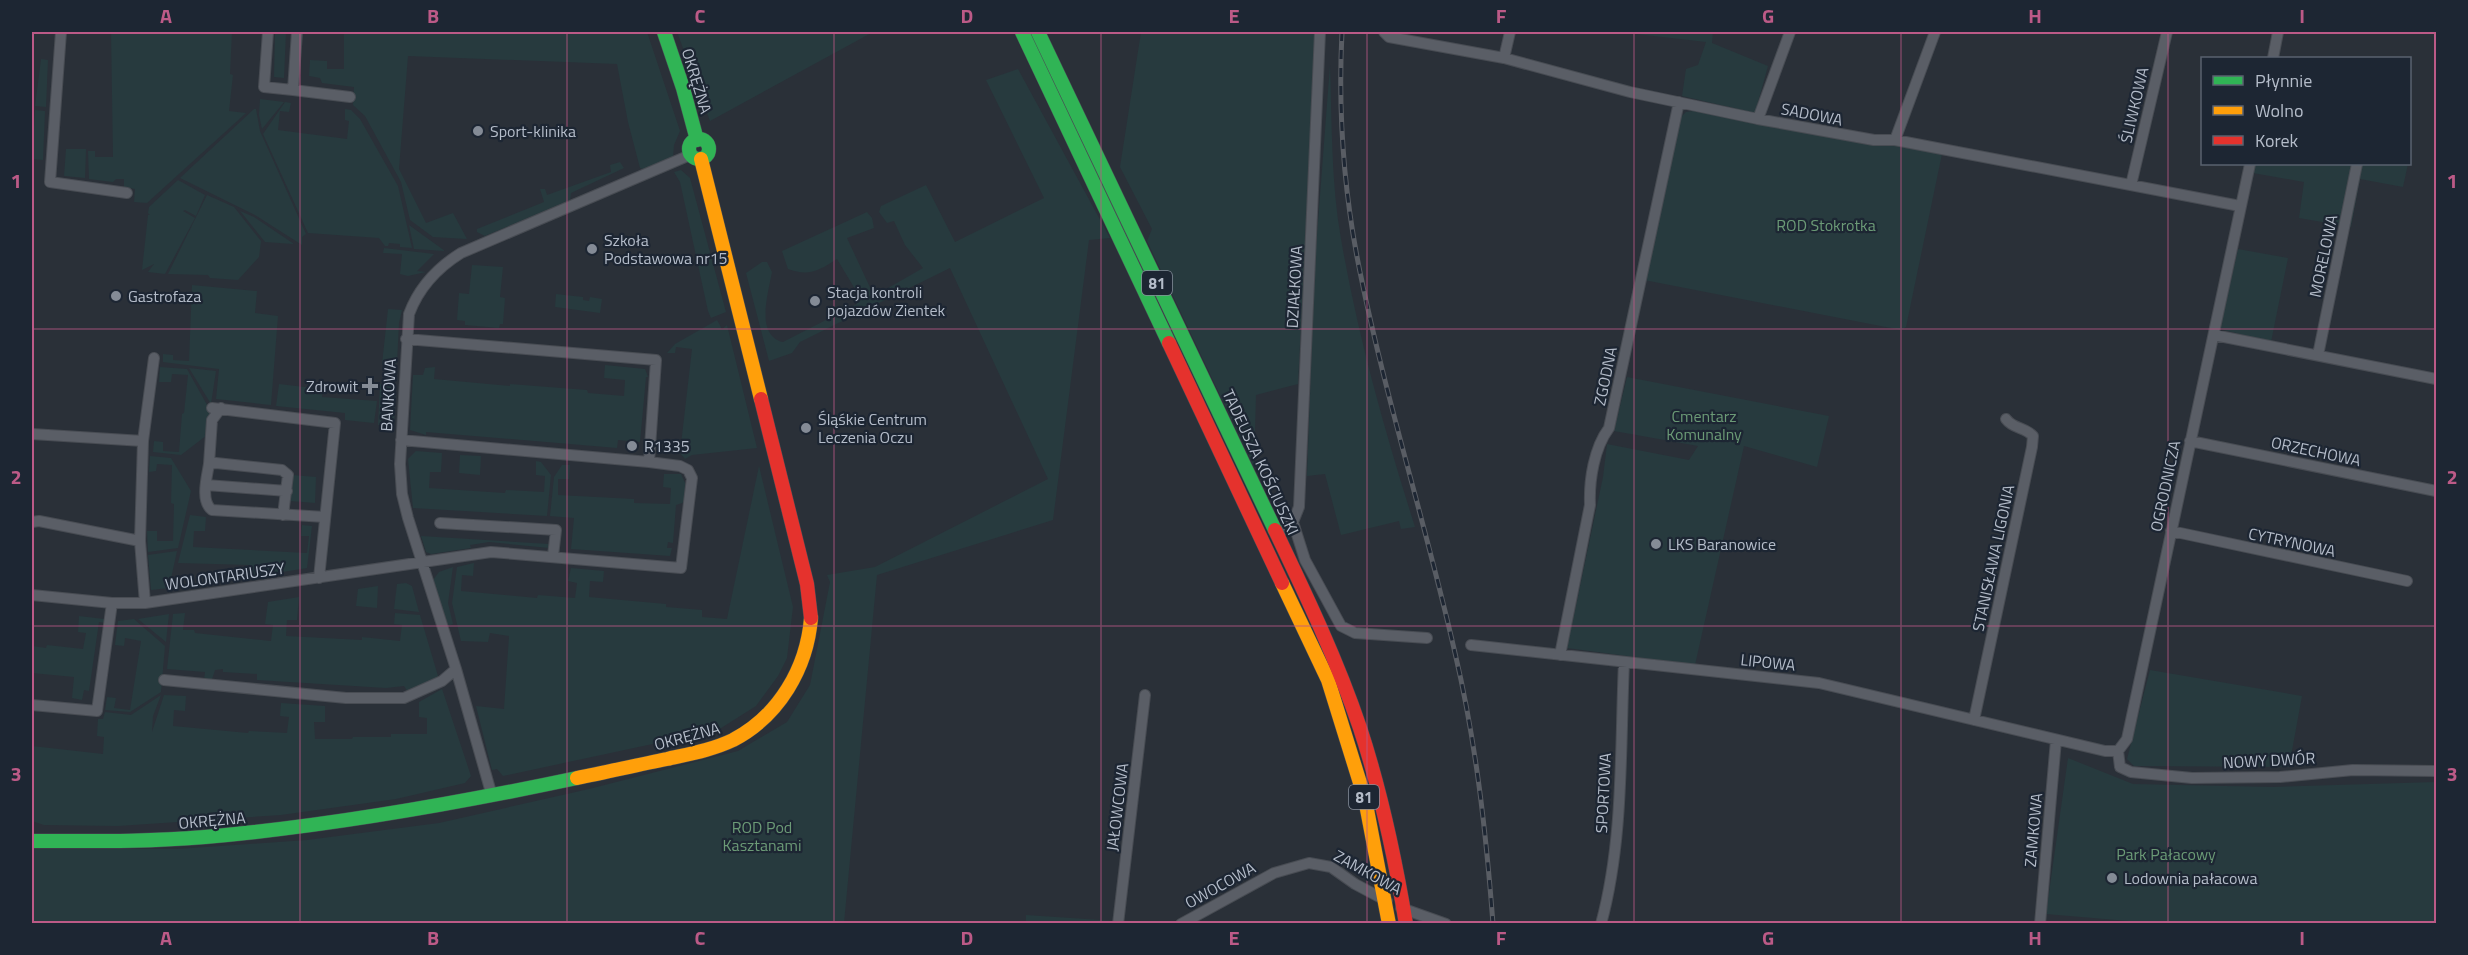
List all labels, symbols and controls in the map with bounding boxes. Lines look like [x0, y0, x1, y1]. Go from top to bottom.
text: A [160, 0, 172, 31]
text: B [427, 0, 439, 31]
text: C [695, 0, 706, 31]
text: D [961, 0, 973, 31]
text: E [1228, 0, 1240, 31]
text: F [1496, 0, 1507, 31]
text: G [1762, 0, 1774, 31]
text: H [2028, 0, 2042, 31]
text: I [2299, 0, 2305, 31]
street label: OKRĘŻNA [676, 45, 718, 117]
legend [2201, 57, 2411, 165]
street label: ŚLIWKOWA [2114, 64, 2154, 145]
text: Płynnie [2255, 67, 2312, 94]
street label: SADOWA [1779, 96, 1845, 132]
text: Wolno [2255, 97, 2303, 124]
place label: Sport-klinika [490, 119, 576, 143]
marker: Sport-klinika [471, 124, 485, 138]
text: Korek [2255, 127, 2299, 154]
text: 1 [10, 165, 22, 196]
text: 1 [2446, 165, 2458, 196]
street label: MORELOWA [2303, 212, 2344, 300]
park label: ROD Stokrotka [1776, 213, 1876, 237]
place label: Szkoła Podstawowa nr15 [604, 228, 728, 270]
marker: Szkoła Podstawowa nr15 [585, 242, 599, 256]
street label: DZIAŁKOWA [1280, 245, 1308, 329]
road number: 81 [1142, 271, 1172, 295]
place label: Stacja kontroli pojazdów Zientek [827, 280, 946, 322]
place label: Gastrofaza [128, 284, 201, 308]
marker: Gastrofaza [109, 289, 123, 303]
marker: Stacja kontroli pojazdów Zientek [808, 294, 822, 308]
street label: ZGODNA [1587, 344, 1623, 408]
street label: BANKOWA [374, 358, 402, 432]
place label: Zdrowit [306, 374, 358, 398]
marker: Zdrowit [363, 379, 377, 393]
street label: TADEUSZA KOŚCIUSZKI [1217, 385, 1305, 539]
park label: Cmentarz Komunalny [1666, 404, 1742, 446]
place label: Śląśkie Centrum Leczenia Oczu [818, 407, 927, 449]
marker: Śląśkie Centrum Leczenia Oczu [799, 421, 813, 435]
street label: ORZECHOWA [2269, 430, 2363, 472]
place label: R1335 [644, 434, 690, 458]
street label: OGRODNICZA [2144, 438, 2186, 534]
marker: R1335 [625, 439, 639, 453]
text: 2 [10, 461, 22, 492]
text: 2 [2446, 461, 2458, 492]
street label: STANISŁAWA LIGONIA [1966, 482, 2020, 634]
street label: CYTRYNOWA [2246, 521, 2338, 563]
place label: LKS Baranowice [1668, 532, 1776, 556]
marker: LKS Baranowice [1649, 537, 1663, 551]
street label: WOLONTARIUSZY [164, 556, 287, 596]
street label: LIPOWA [1739, 647, 1797, 677]
street label: OKRĘŻNA [651, 716, 723, 756]
street label: NOWY DWÓR [2222, 746, 2316, 774]
street label: SPORTOWA [1589, 752, 1617, 834]
text: 3 [10, 758, 22, 789]
text: 3 [2446, 758, 2458, 789]
street label: JAŁOWCOWA [1100, 761, 1134, 852]
road number: 81 [1349, 785, 1379, 809]
street label: ZAMKOWA [2018, 792, 2048, 868]
street label: OKRĘŻNA [177, 805, 247, 835]
park label: ROD Pod Kasztanami [723, 815, 801, 857]
park label: Park Pałacowy [2116, 842, 2216, 866]
street label: ZAMKOWA [1330, 844, 1407, 901]
street label: OWOCOWA [1180, 855, 1260, 914]
place label: Lodownia pałacowa [2124, 866, 2258, 890]
marker: Lodownia pałacowa [2105, 871, 2119, 885]
text: A [160, 922, 172, 953]
text: B [427, 922, 439, 953]
text: C [695, 922, 706, 953]
text: D [961, 922, 973, 953]
text: E [1228, 922, 1240, 953]
text: F [1496, 922, 1507, 953]
text: G [1762, 922, 1774, 953]
text: H [2028, 922, 2042, 953]
text: I [2299, 922, 2305, 953]

